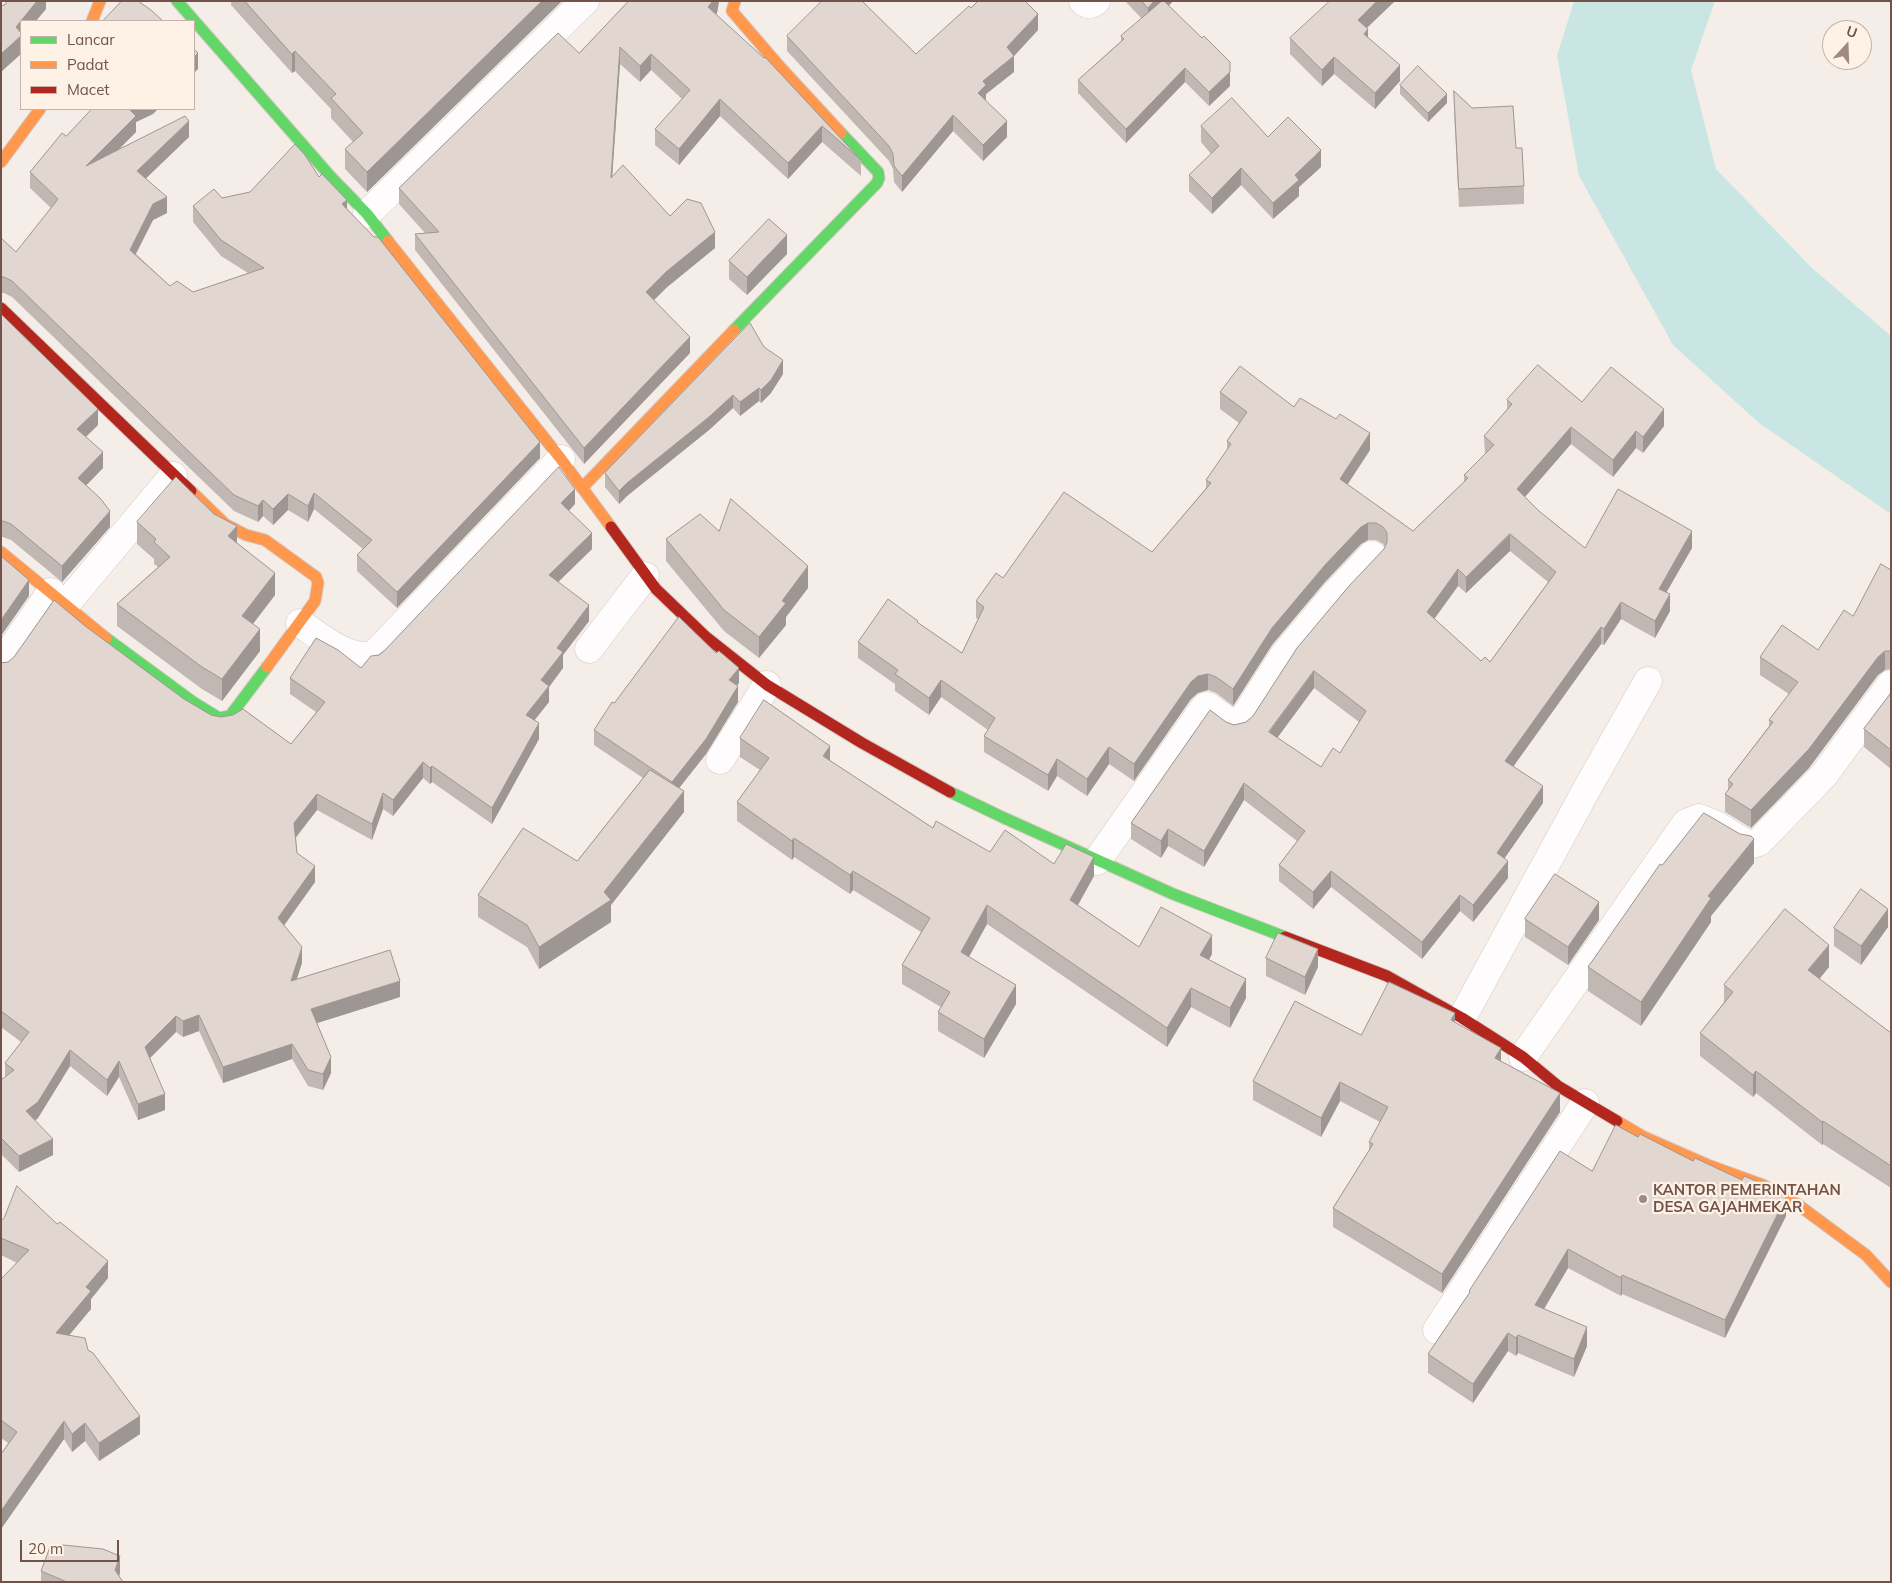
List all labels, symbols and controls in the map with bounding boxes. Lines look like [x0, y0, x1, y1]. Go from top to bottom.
legend [20, 20, 195, 110]
north arrow [1822, 20, 1872, 70]
text: U [1844, 22, 1860, 42]
text: Lancar [67, 30, 115, 49]
text: Padat [67, 55, 109, 74]
text: Macet [67, 80, 110, 99]
place label: KANTOR PEMERINTAHAN DESA GAJAHMEKAR [1653, 1181, 1841, 1216]
marker: KANTOR PEMERINTAHAN DESA GAJAHMEKAR [1637, 1193, 1649, 1205]
scale bar [22, 1530, 121, 1562]
text: 20 m [28, 1539, 63, 1558]

